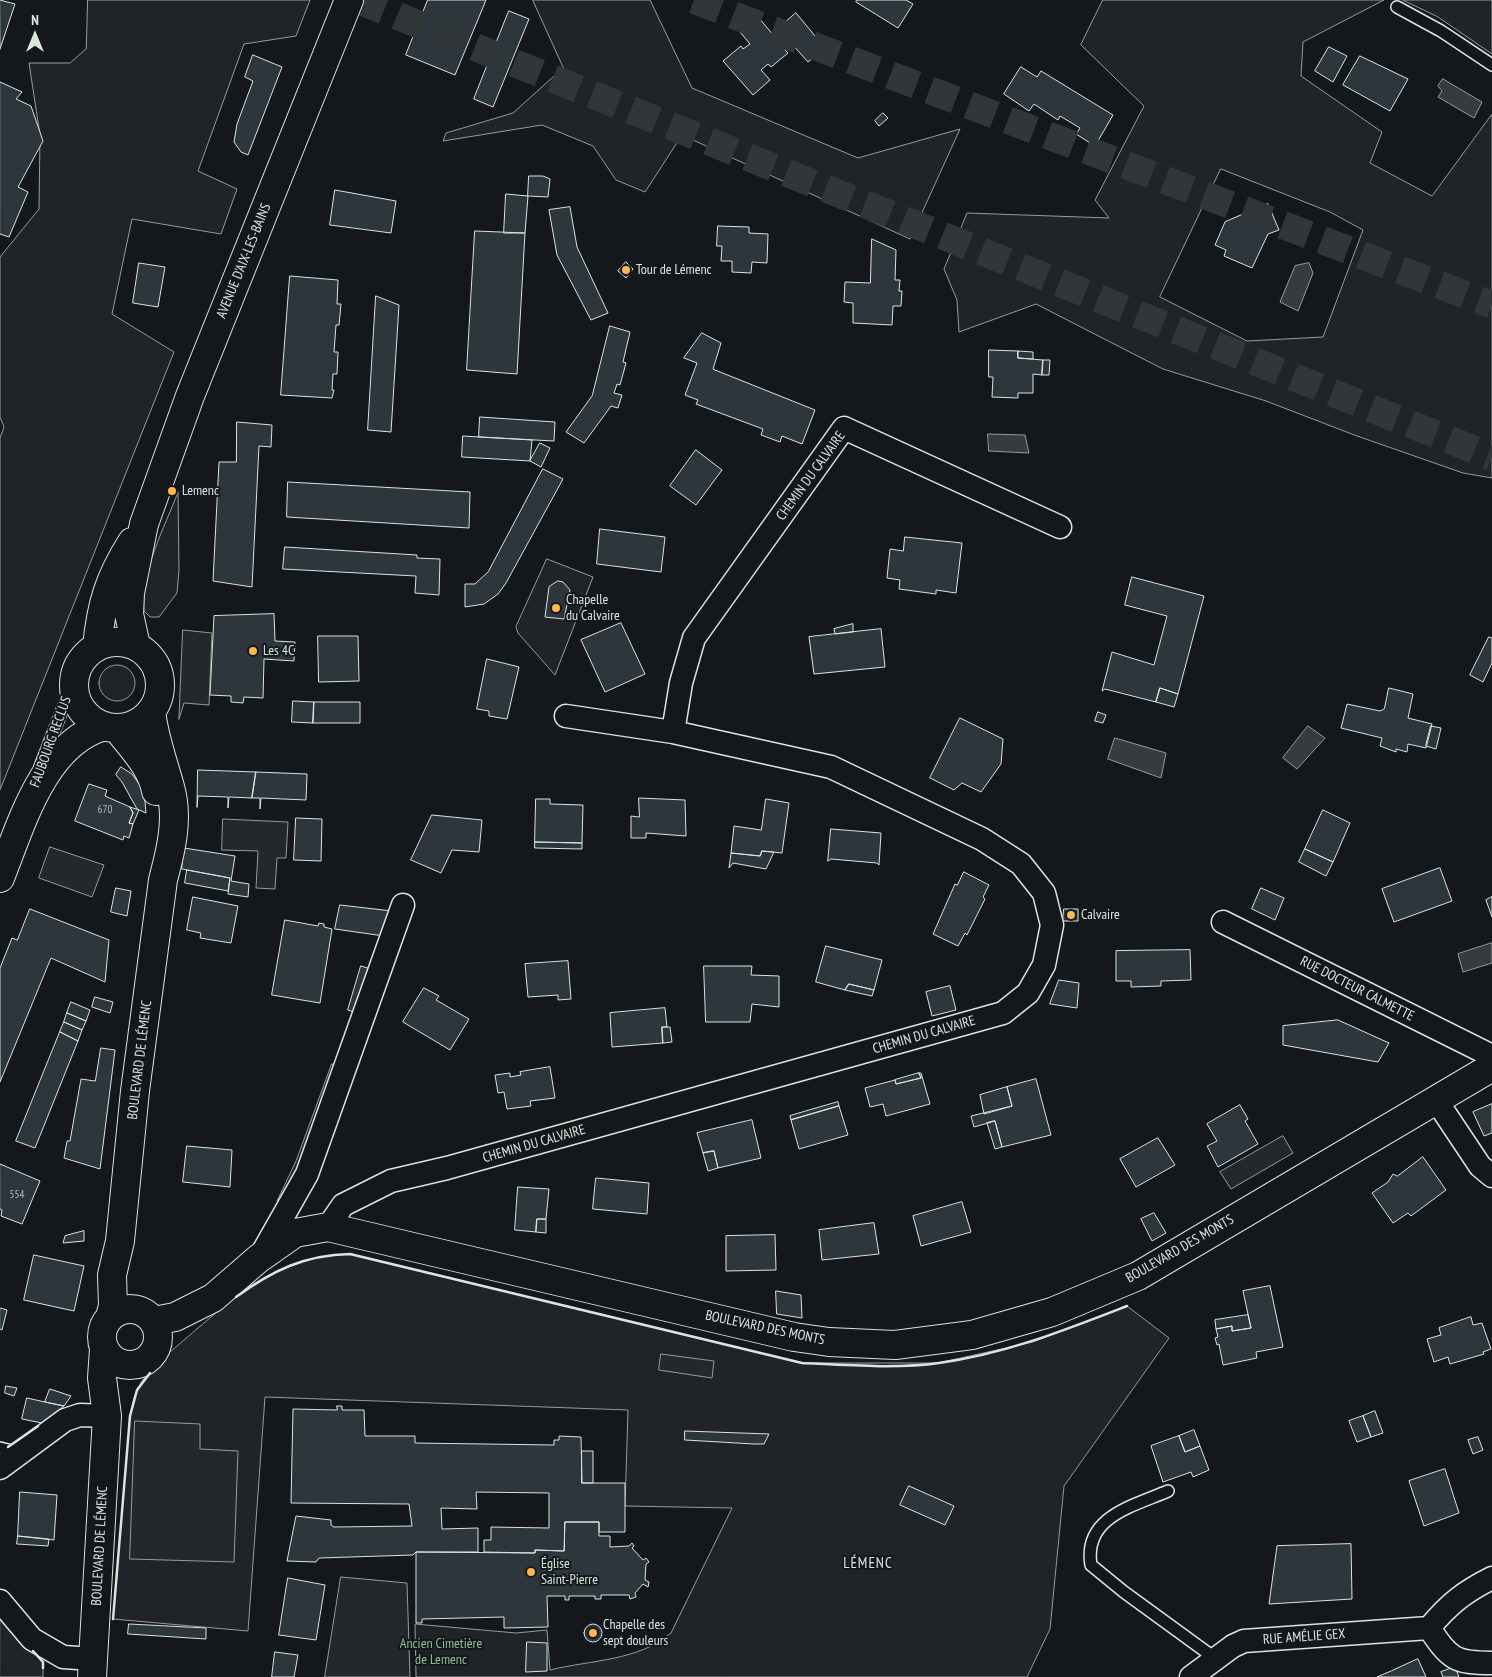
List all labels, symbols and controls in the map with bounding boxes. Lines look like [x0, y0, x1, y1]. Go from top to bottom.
north arrow [10, 10, 60, 60]
text: N [31, 11, 39, 29]
street label: AVENUE D'AIX-LES-BAINS [213, 201, 275, 321]
place label: Tour de Lémenc [636, 262, 712, 278]
marker: Tour de Lémenc [620, 264, 632, 276]
street label: CHEMIN DU CALVAIRE [773, 428, 849, 524]
place label: Lemenc [182, 483, 219, 499]
marker: Lemenc [166, 485, 178, 497]
place label: Chapelle du Calvaire [566, 592, 620, 624]
marker: Chapelle du Calvaire [550, 602, 562, 614]
place label: Les 4C [263, 643, 294, 659]
marker: Les 4C [247, 645, 259, 657]
street label: FAUBOURG RECLUS [27, 694, 75, 790]
house number: 670 [98, 803, 112, 817]
place label: Calvaire [1081, 907, 1120, 923]
marker: Calvaire [1065, 909, 1077, 921]
street label: RUE DOCTEUR CALMETTE [1297, 953, 1417, 1025]
street label: BOULEVARD DE LÉMENC [124, 999, 156, 1121]
street label: CHEMIN DU CALVAIRE [871, 1012, 977, 1058]
street label: CHEMIN DU CALVAIRE [481, 1121, 587, 1167]
house number: 554 [10, 1188, 24, 1202]
street label: BOULEVARD DES MONTS [1123, 1211, 1237, 1287]
street label: BOULEVARD DES MONTS [704, 1307, 826, 1349]
street label: BOULEVARD DE LÉMENC [88, 1486, 112, 1606]
district label: LÉMENC [842, 1555, 894, 1573]
place label: Église Saint-Pierre [541, 1556, 598, 1588]
marker: Église Saint-Pierre [525, 1566, 537, 1578]
place label: Chapelle des sept douleurs [603, 1617, 668, 1650]
street label: RUE AMÉLIE GEX [1262, 1626, 1346, 1648]
marker: Chapelle des sept douleurs [587, 1627, 599, 1639]
park label: Ancien Cimetière de Lemenc [400, 1636, 482, 1668]

